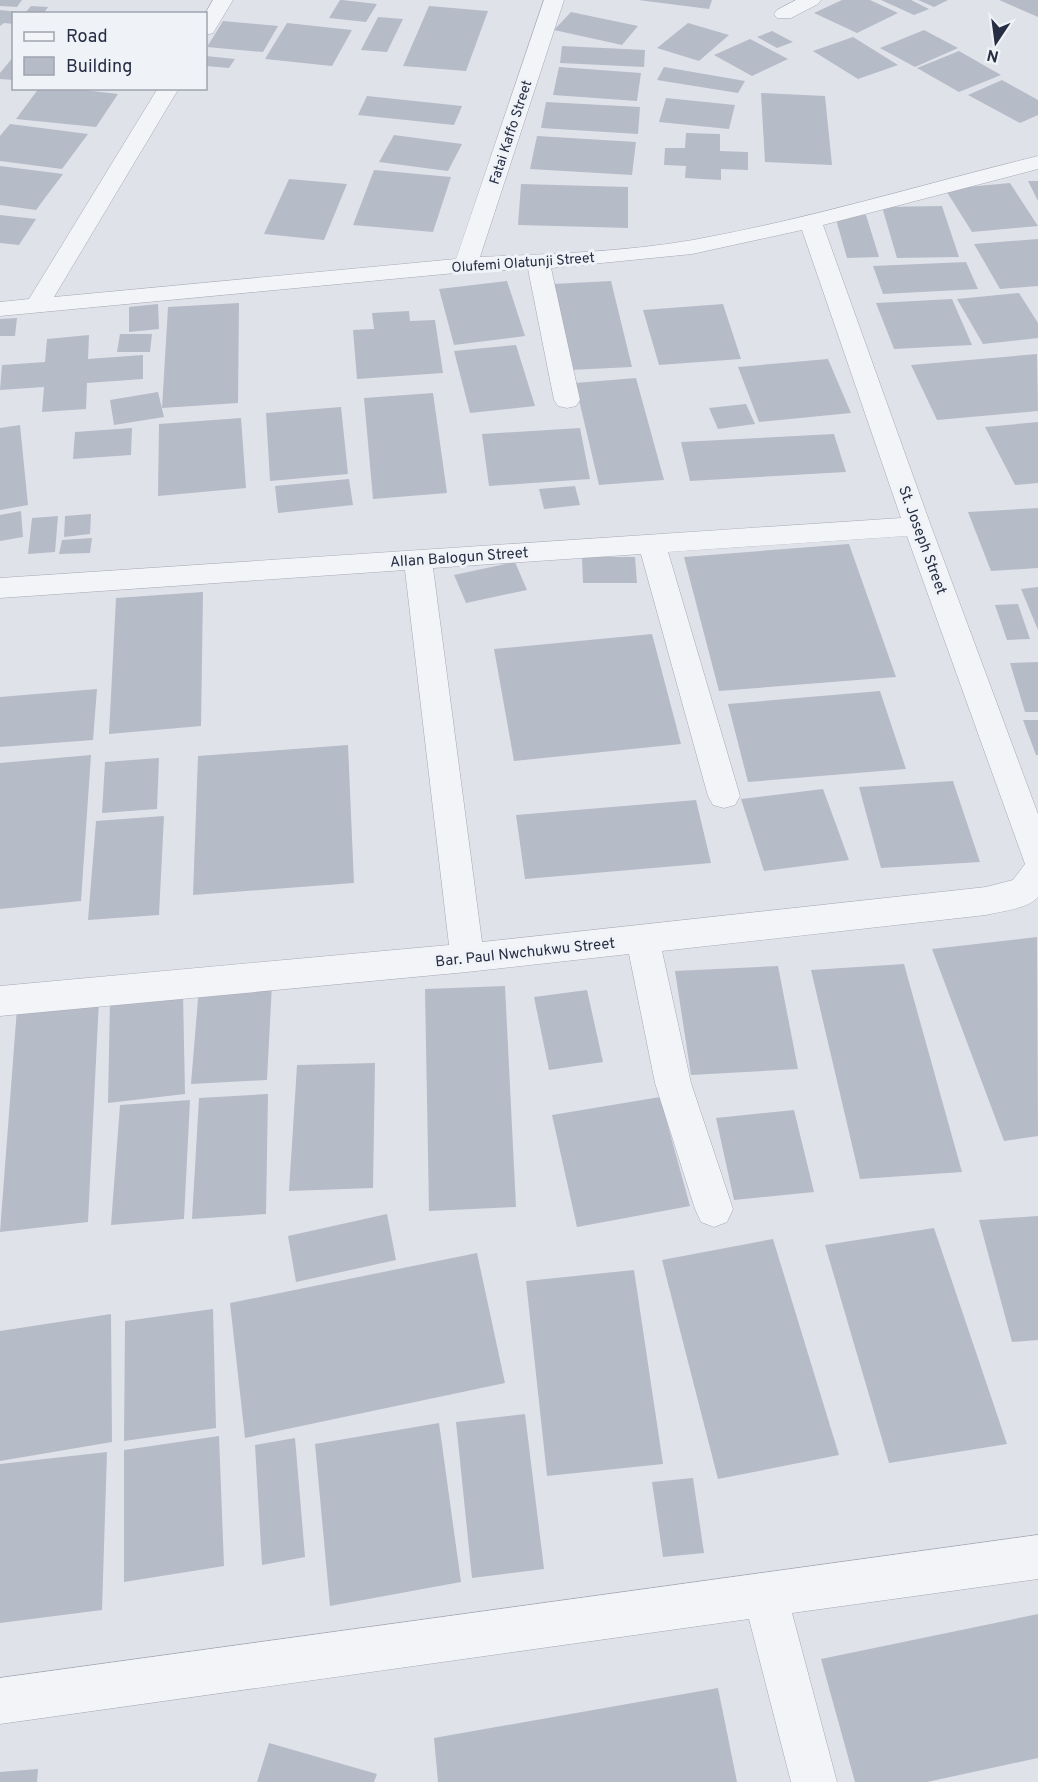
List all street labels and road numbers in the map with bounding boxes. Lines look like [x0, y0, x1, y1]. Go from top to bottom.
street label: Fatai Kaffo Street [487, 78, 536, 187]
street label: Olufemi Olatunji Street [451, 250, 595, 277]
street label: St. Joseph Street [893, 484, 950, 597]
street label: Allan Balogun Street [389, 544, 529, 573]
street label: Bar. Paul Nwchukwu Street [434, 935, 616, 972]

